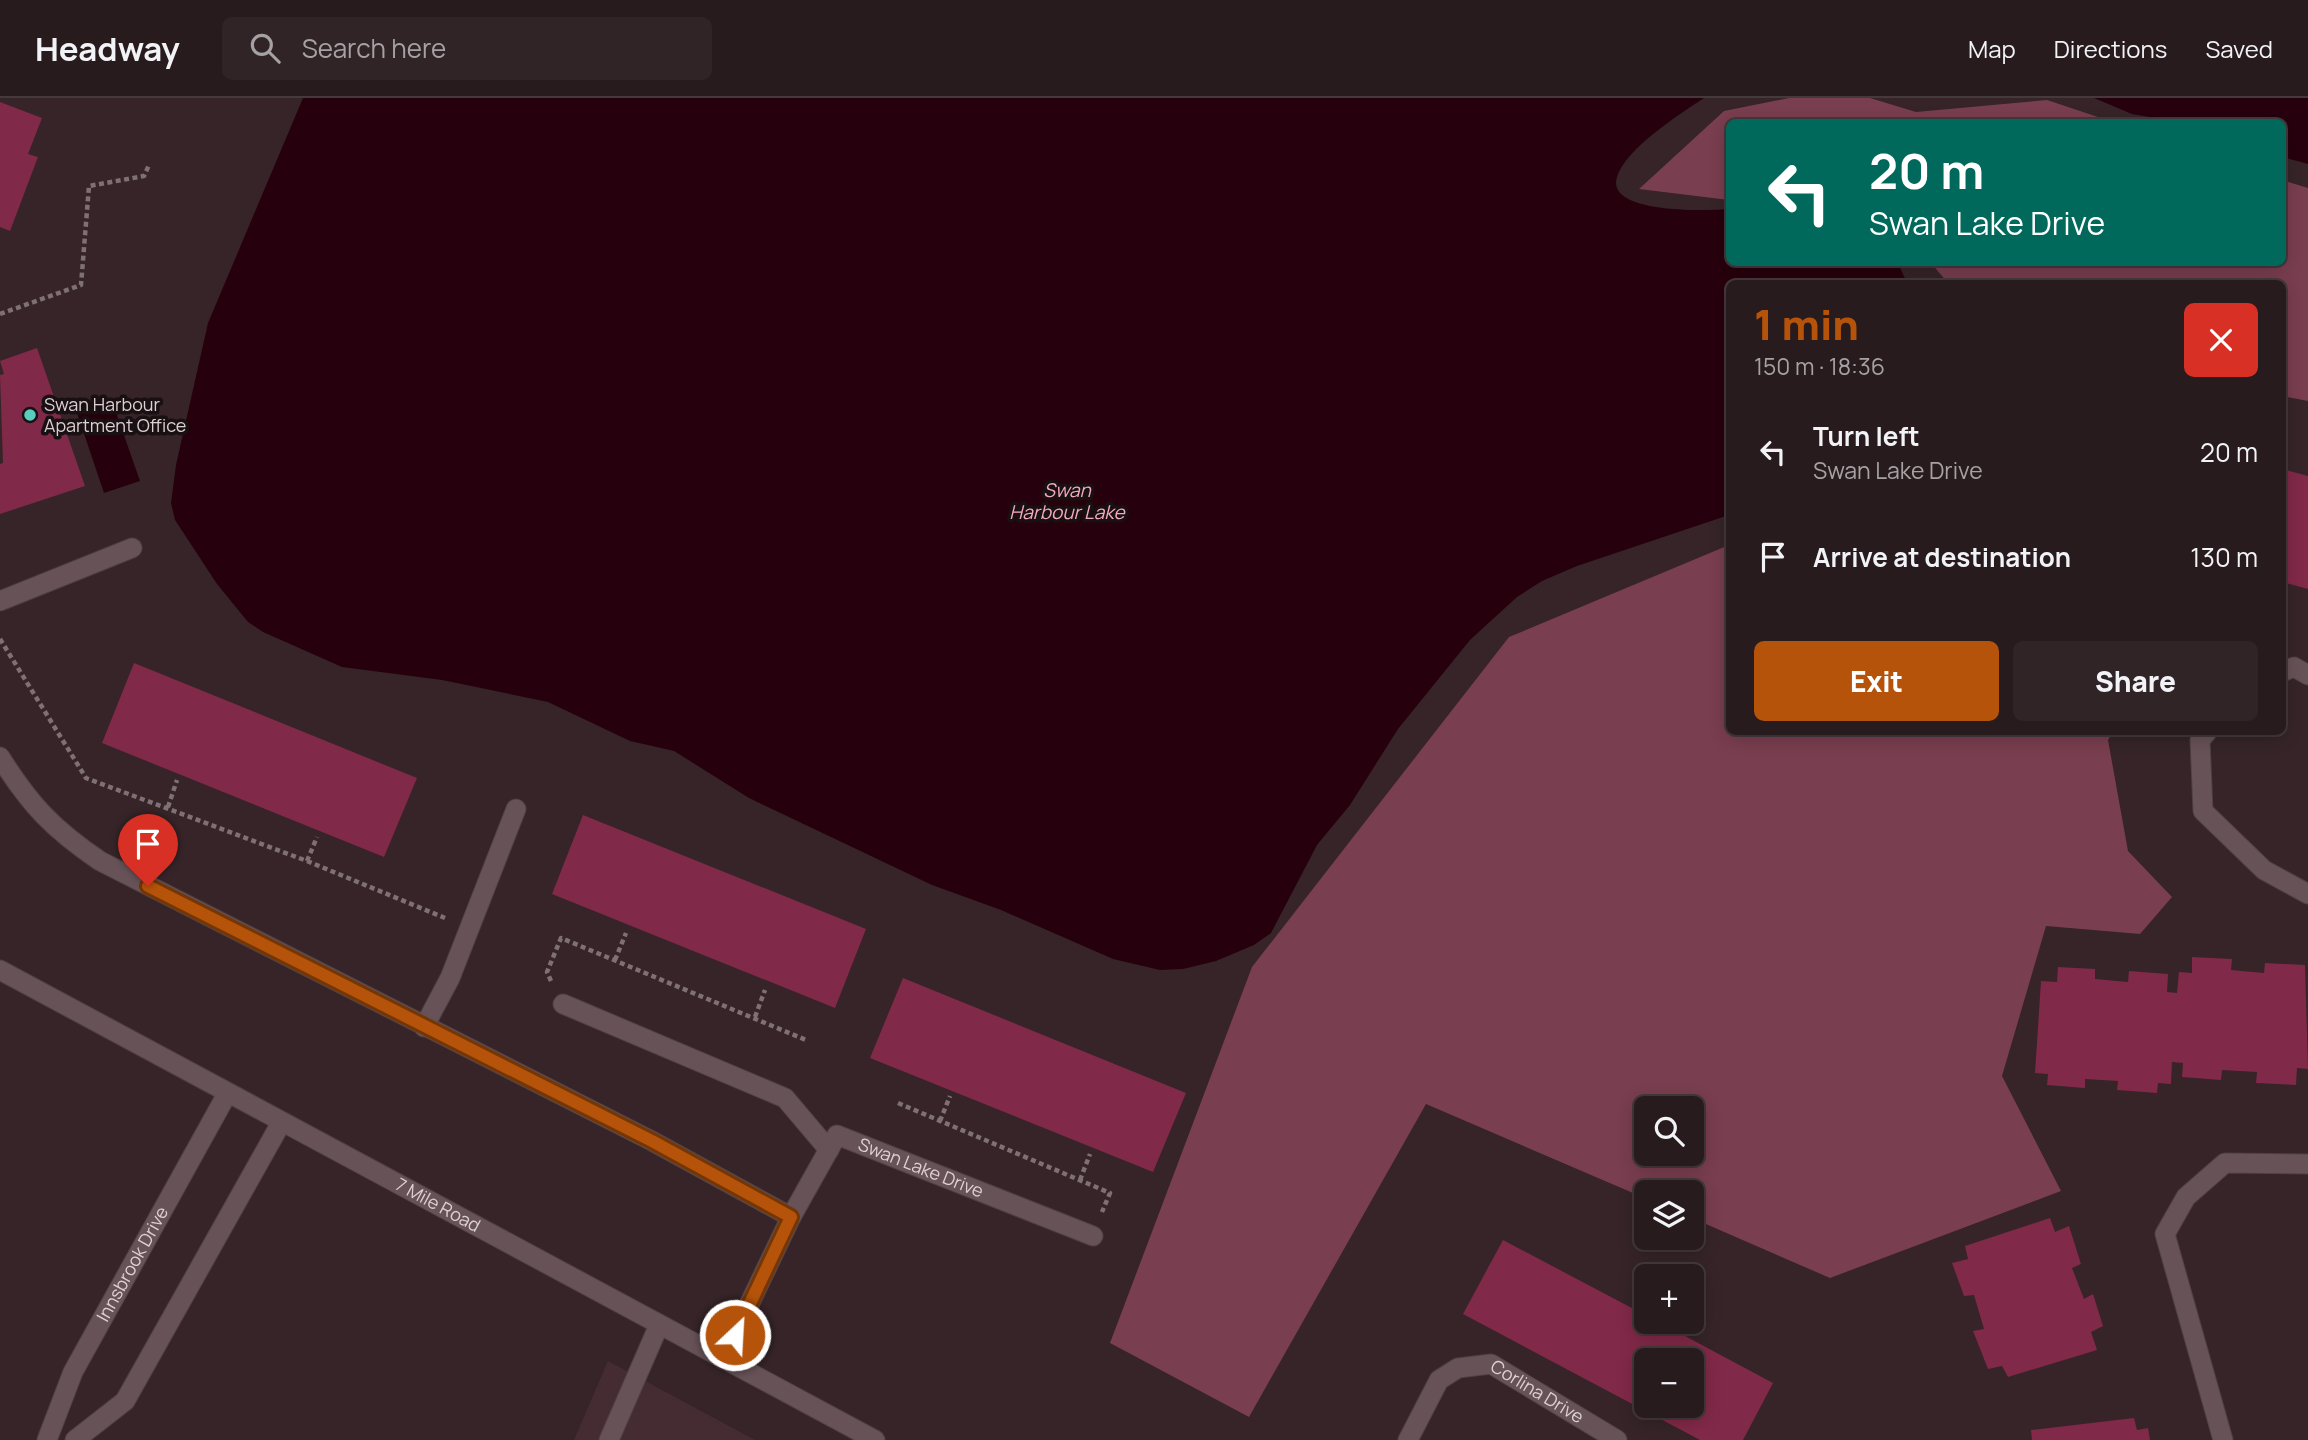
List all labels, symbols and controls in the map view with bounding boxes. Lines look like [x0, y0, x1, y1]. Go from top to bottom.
search box [222, 17, 712, 80]
text: Headway [35, 26, 180, 71]
icon: search [246, 29, 284, 67]
text: Search here [302, 30, 446, 66]
text: Map [1968, 32, 2016, 65]
text: Directions [2054, 32, 2167, 65]
text: Saved [2205, 32, 2273, 65]
text: 20 m [1869, 137, 1984, 204]
icon: left [1754, 147, 1845, 238]
text: Swan Lake Drive [1869, 201, 2105, 245]
text: 1 min [1754, 295, 1859, 353]
button: close [2184, 303, 2258, 377]
text: 150 m · 18:36 [1754, 350, 1885, 382]
place label: Swan Harbour Apartment Office [44, 392, 186, 437]
marker: Swan Harbour Apartment Office [22, 407, 38, 423]
text: Turn left [1813, 418, 1920, 454]
icon: left [1754, 433, 1792, 471]
text: 20 m [2200, 434, 2258, 470]
text: Swan Lake Drive [1813, 454, 1983, 486]
water label: Swan Harbour Lake [1009, 477, 1127, 525]
icon: arrive [1754, 538, 1792, 576]
text: Arrive at destination [1813, 539, 2071, 575]
text: 130 m [2190, 539, 2258, 575]
button: Exit [1754, 641, 1999, 721]
button: Share [2013, 641, 2258, 721]
pin [118, 814, 178, 886]
icon: arrive [129, 825, 167, 863]
map controls [1634, 1096, 1704, 1418]
button: search [1634, 1096, 1704, 1166]
street label: Swan Lake Drive [855, 1132, 987, 1203]
street label: 7 Mile Road [392, 1172, 485, 1237]
button: layers [1634, 1180, 1704, 1250]
street label: Innsbrook Drive [90, 1202, 173, 1326]
button: + [1634, 1264, 1704, 1334]
position arrow [698, 1298, 772, 1372]
button: − [1634, 1348, 1704, 1418]
street label: Corlina Drive [1486, 1354, 1589, 1428]

